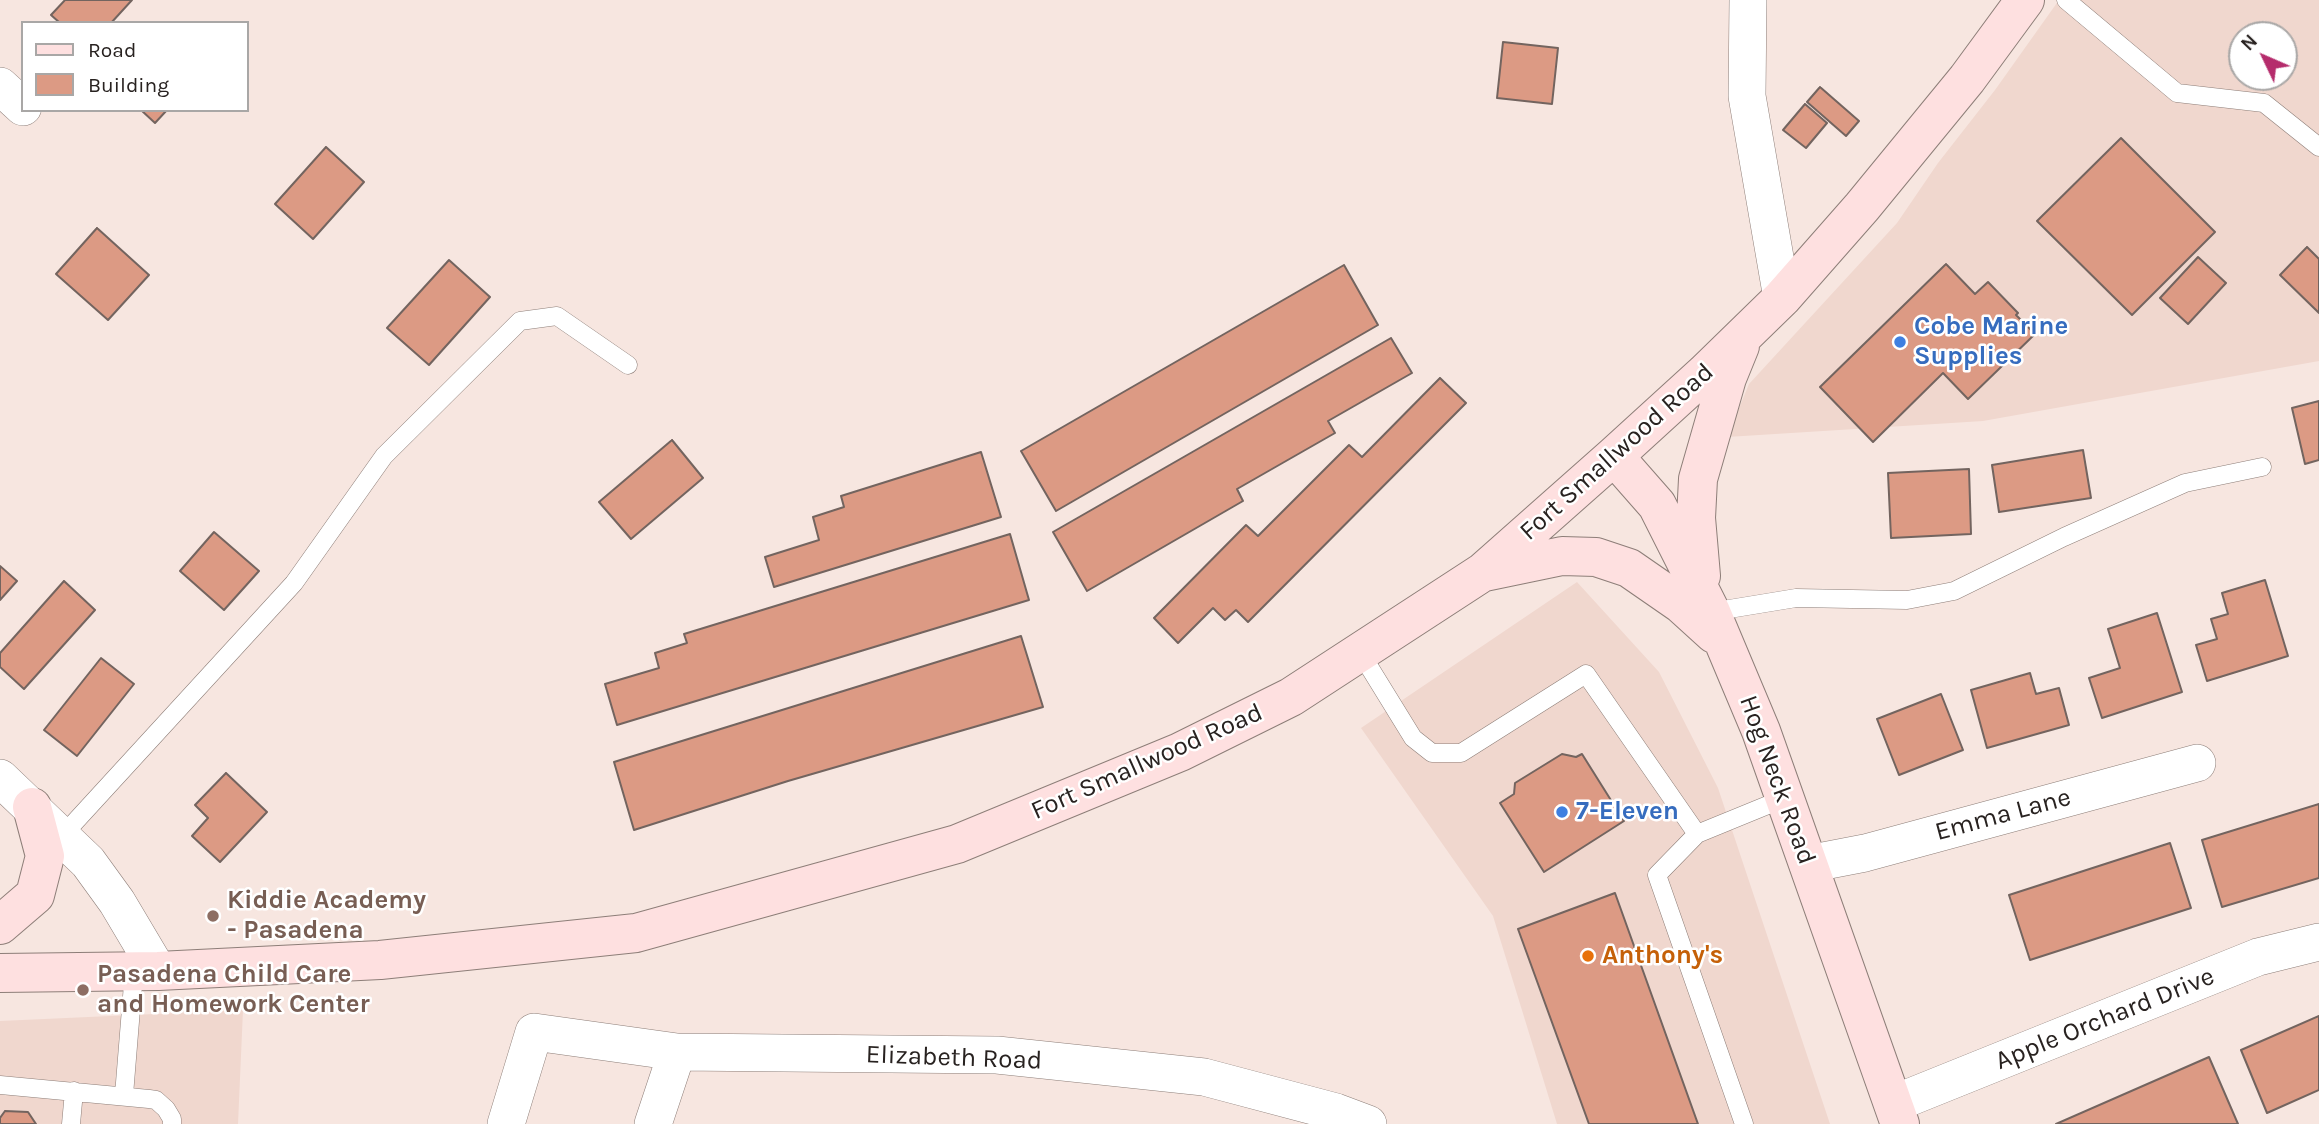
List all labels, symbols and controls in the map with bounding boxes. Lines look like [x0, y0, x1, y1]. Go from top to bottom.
legend [21, 21, 248, 112]
north arrow [2228, 21, 2298, 91]
text: N [2237, 30, 2262, 55]
text: Road [88, 38, 136, 62]
text: Building [88, 73, 169, 97]
place label: Cobe Marine Supplies [1914, 311, 2068, 372]
marker: Cobe Marine Supplies [1892, 334, 1908, 350]
street label: Fort Smallwood Road [1514, 357, 1720, 547]
street label: Hog Neck Road [1732, 691, 1822, 869]
street label: Fort Smallwood Road [1026, 697, 1268, 827]
street label: Emma Lane [1932, 782, 2074, 848]
place label: 7-Eleven [1576, 796, 1679, 828]
marker: 7-Eleven [1554, 804, 1570, 820]
place label: Kiddie Academy - Pasadena [227, 885, 426, 946]
marker: Kiddie Academy - Pasadena [205, 908, 221, 924]
place label: Anthony's [1602, 940, 1723, 972]
marker: Anthony's [1580, 948, 1596, 964]
place label: Pasadena Child Care and Homework Center [97, 959, 370, 1020]
street label: Apple Orchard Drive [1991, 961, 2219, 1077]
marker: Pasadena Child Care and Homework Center [75, 982, 91, 998]
street label: Elizabeth Road [865, 1039, 1043, 1077]

